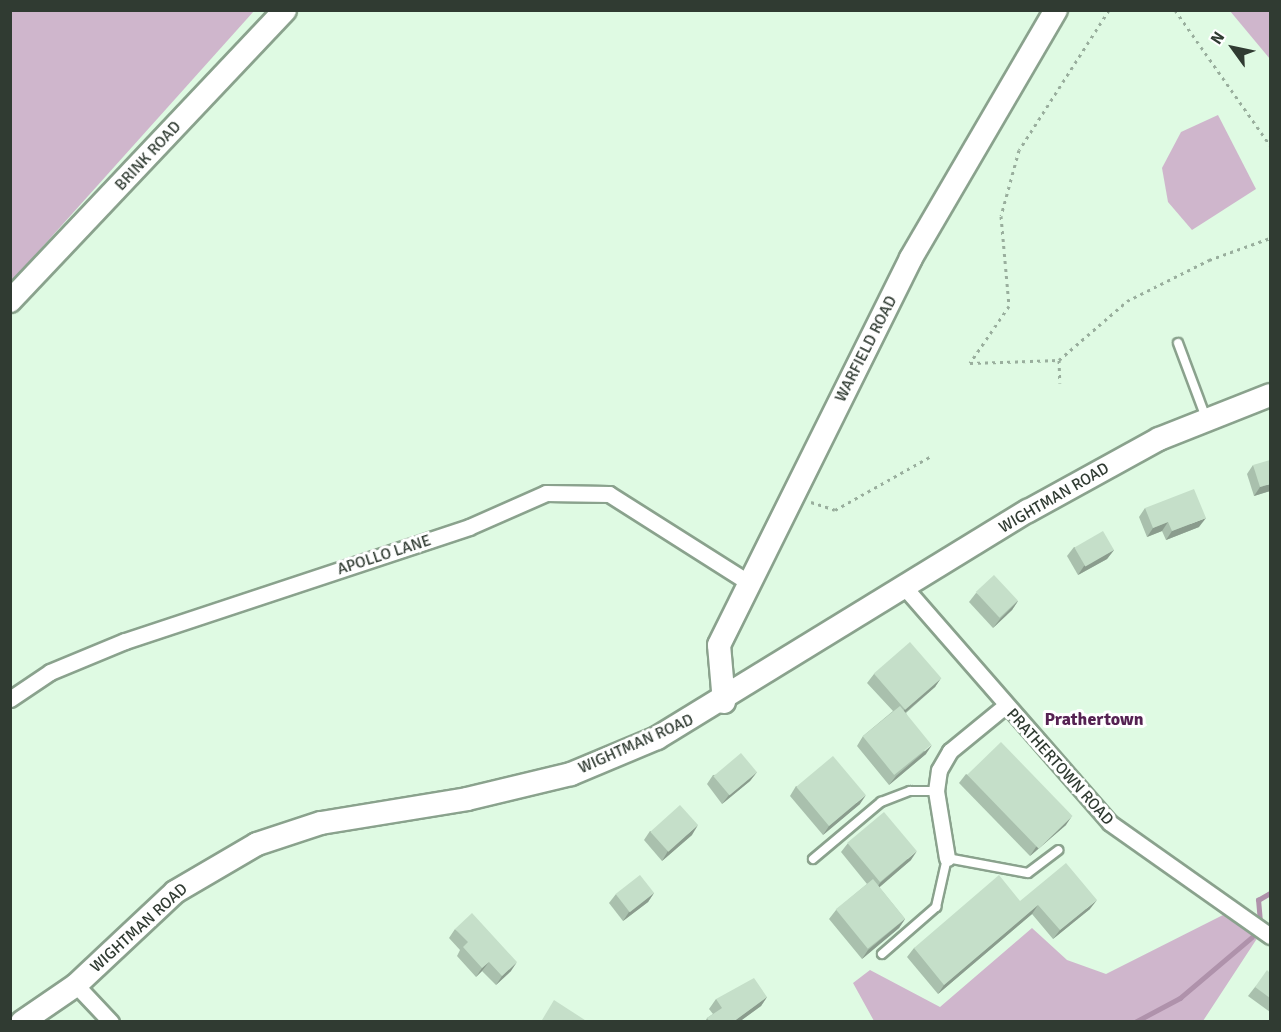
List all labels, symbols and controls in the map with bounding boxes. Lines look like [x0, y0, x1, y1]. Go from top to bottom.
north arrow [1203, 18, 1263, 78]
text: N [1206, 28, 1229, 48]
street label: BRINK ROAD [111, 117, 185, 195]
street label: WARFIELD ROAD [831, 293, 901, 405]
street label: WIGHTMAN ROAD [996, 459, 1112, 537]
street label: APOLLO LANE [335, 531, 433, 579]
street label: PRATHERTOWN ROAD [1003, 705, 1117, 829]
district label: Prathertown [1044, 708, 1144, 730]
street label: WIGHTMAN ROAD [575, 710, 697, 778]
street label: WIGHTMAN ROAD [87, 879, 191, 977]

